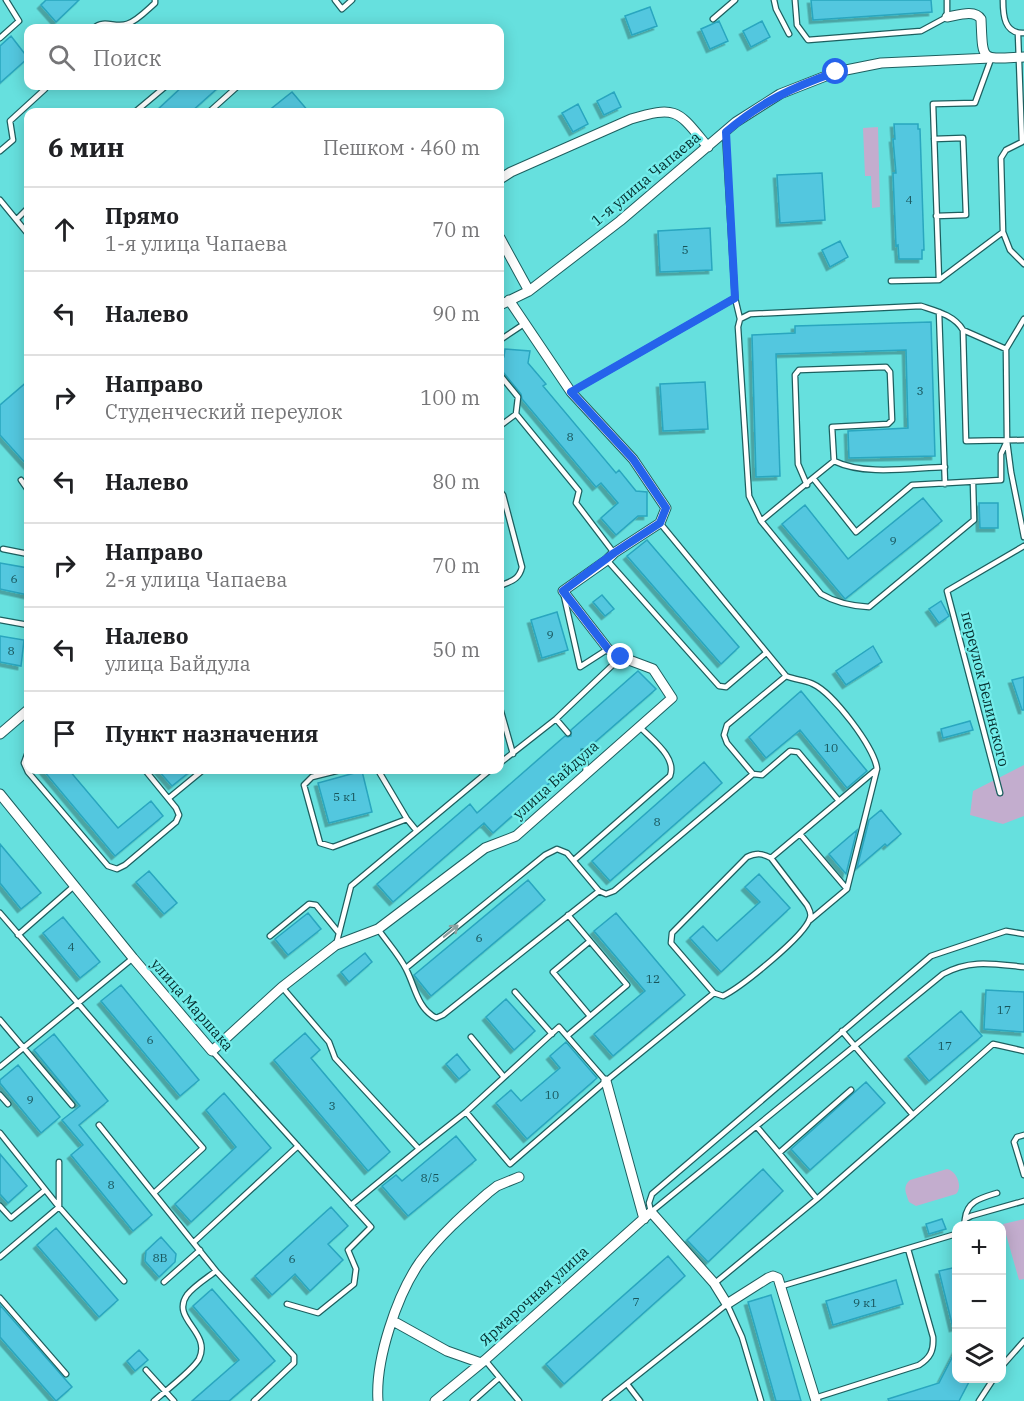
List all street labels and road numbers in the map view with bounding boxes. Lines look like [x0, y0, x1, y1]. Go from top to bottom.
street label: 1-я улица Чапаева [587, 127, 704, 230]
street label: переулок Белинского [957, 609, 1014, 768]
street label: улица Байдула [509, 736, 603, 823]
street label: улица Маршака [147, 954, 238, 1055]
street label: Ярмарочная улица [475, 1242, 592, 1350]

